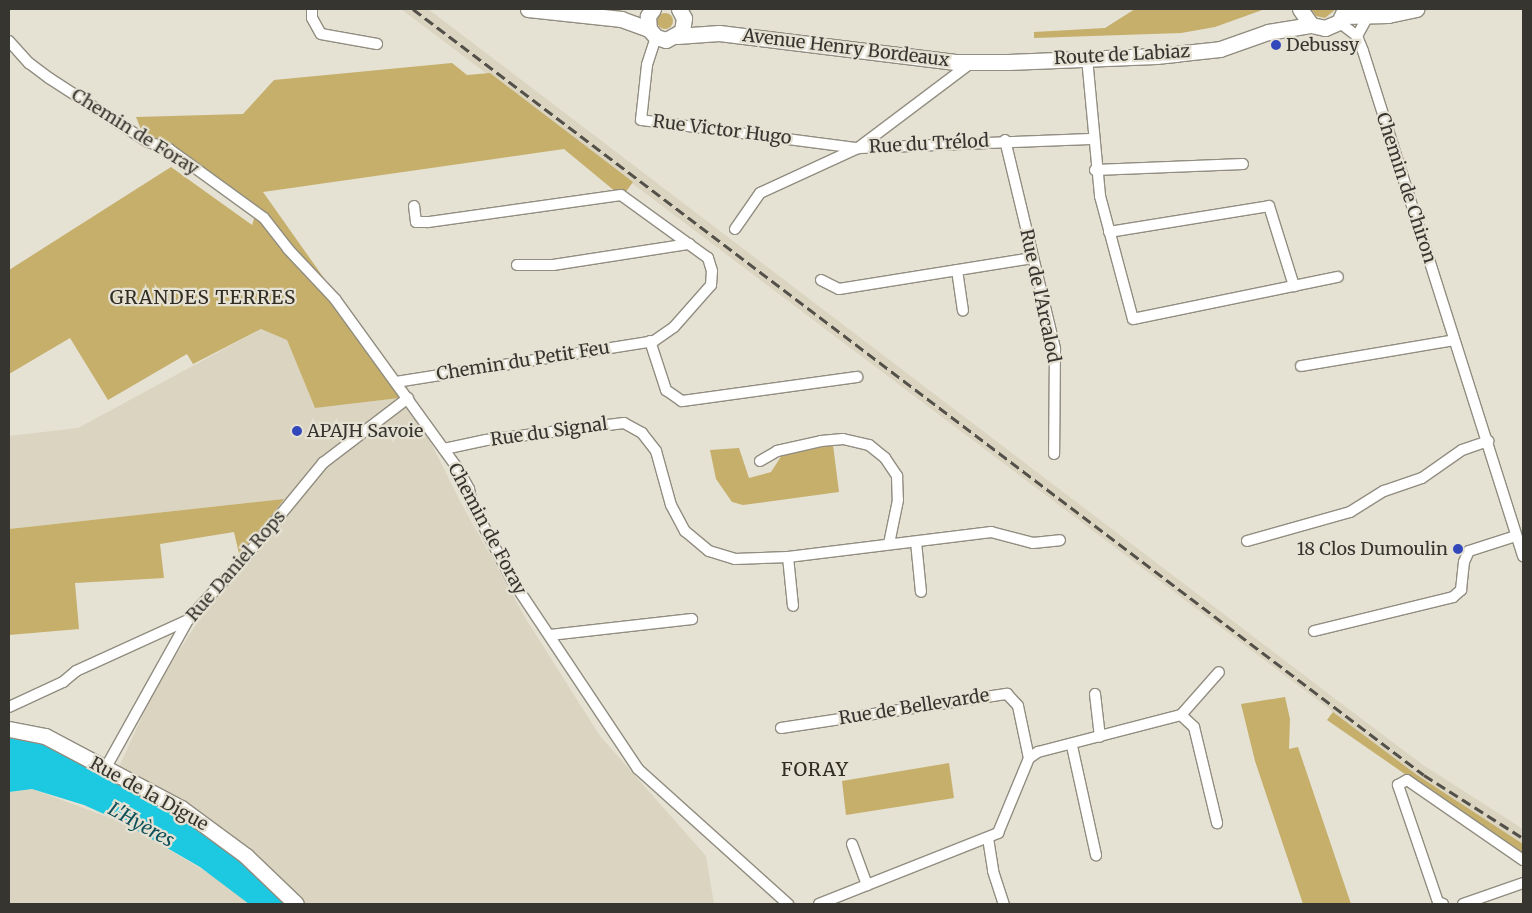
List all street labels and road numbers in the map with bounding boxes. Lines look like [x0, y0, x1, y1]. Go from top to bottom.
street label: Avenue Henry Bordeaux [741, 25, 951, 71]
street label: Route de Labiaz [1053, 41, 1191, 69]
street label: Chemin de Foray [67, 84, 203, 180]
street label: Chemin de Chiron [1371, 110, 1441, 266]
street label: Rue Victor Hugo [651, 111, 793, 149]
street label: Rue du Trélod [868, 130, 990, 158]
street label: Rue de l'Arcalod [1015, 227, 1065, 365]
street label: Chemin du Petit Feu [435, 337, 611, 385]
street label: Rue du Signal [489, 413, 609, 451]
street label: Chemin de Foray [443, 459, 531, 599]
street label: Rue Daniel Rops [182, 506, 290, 626]
street label: Rue de Bellevarde [837, 684, 991, 730]
street label: Rue de la Digue [86, 753, 212, 835]

